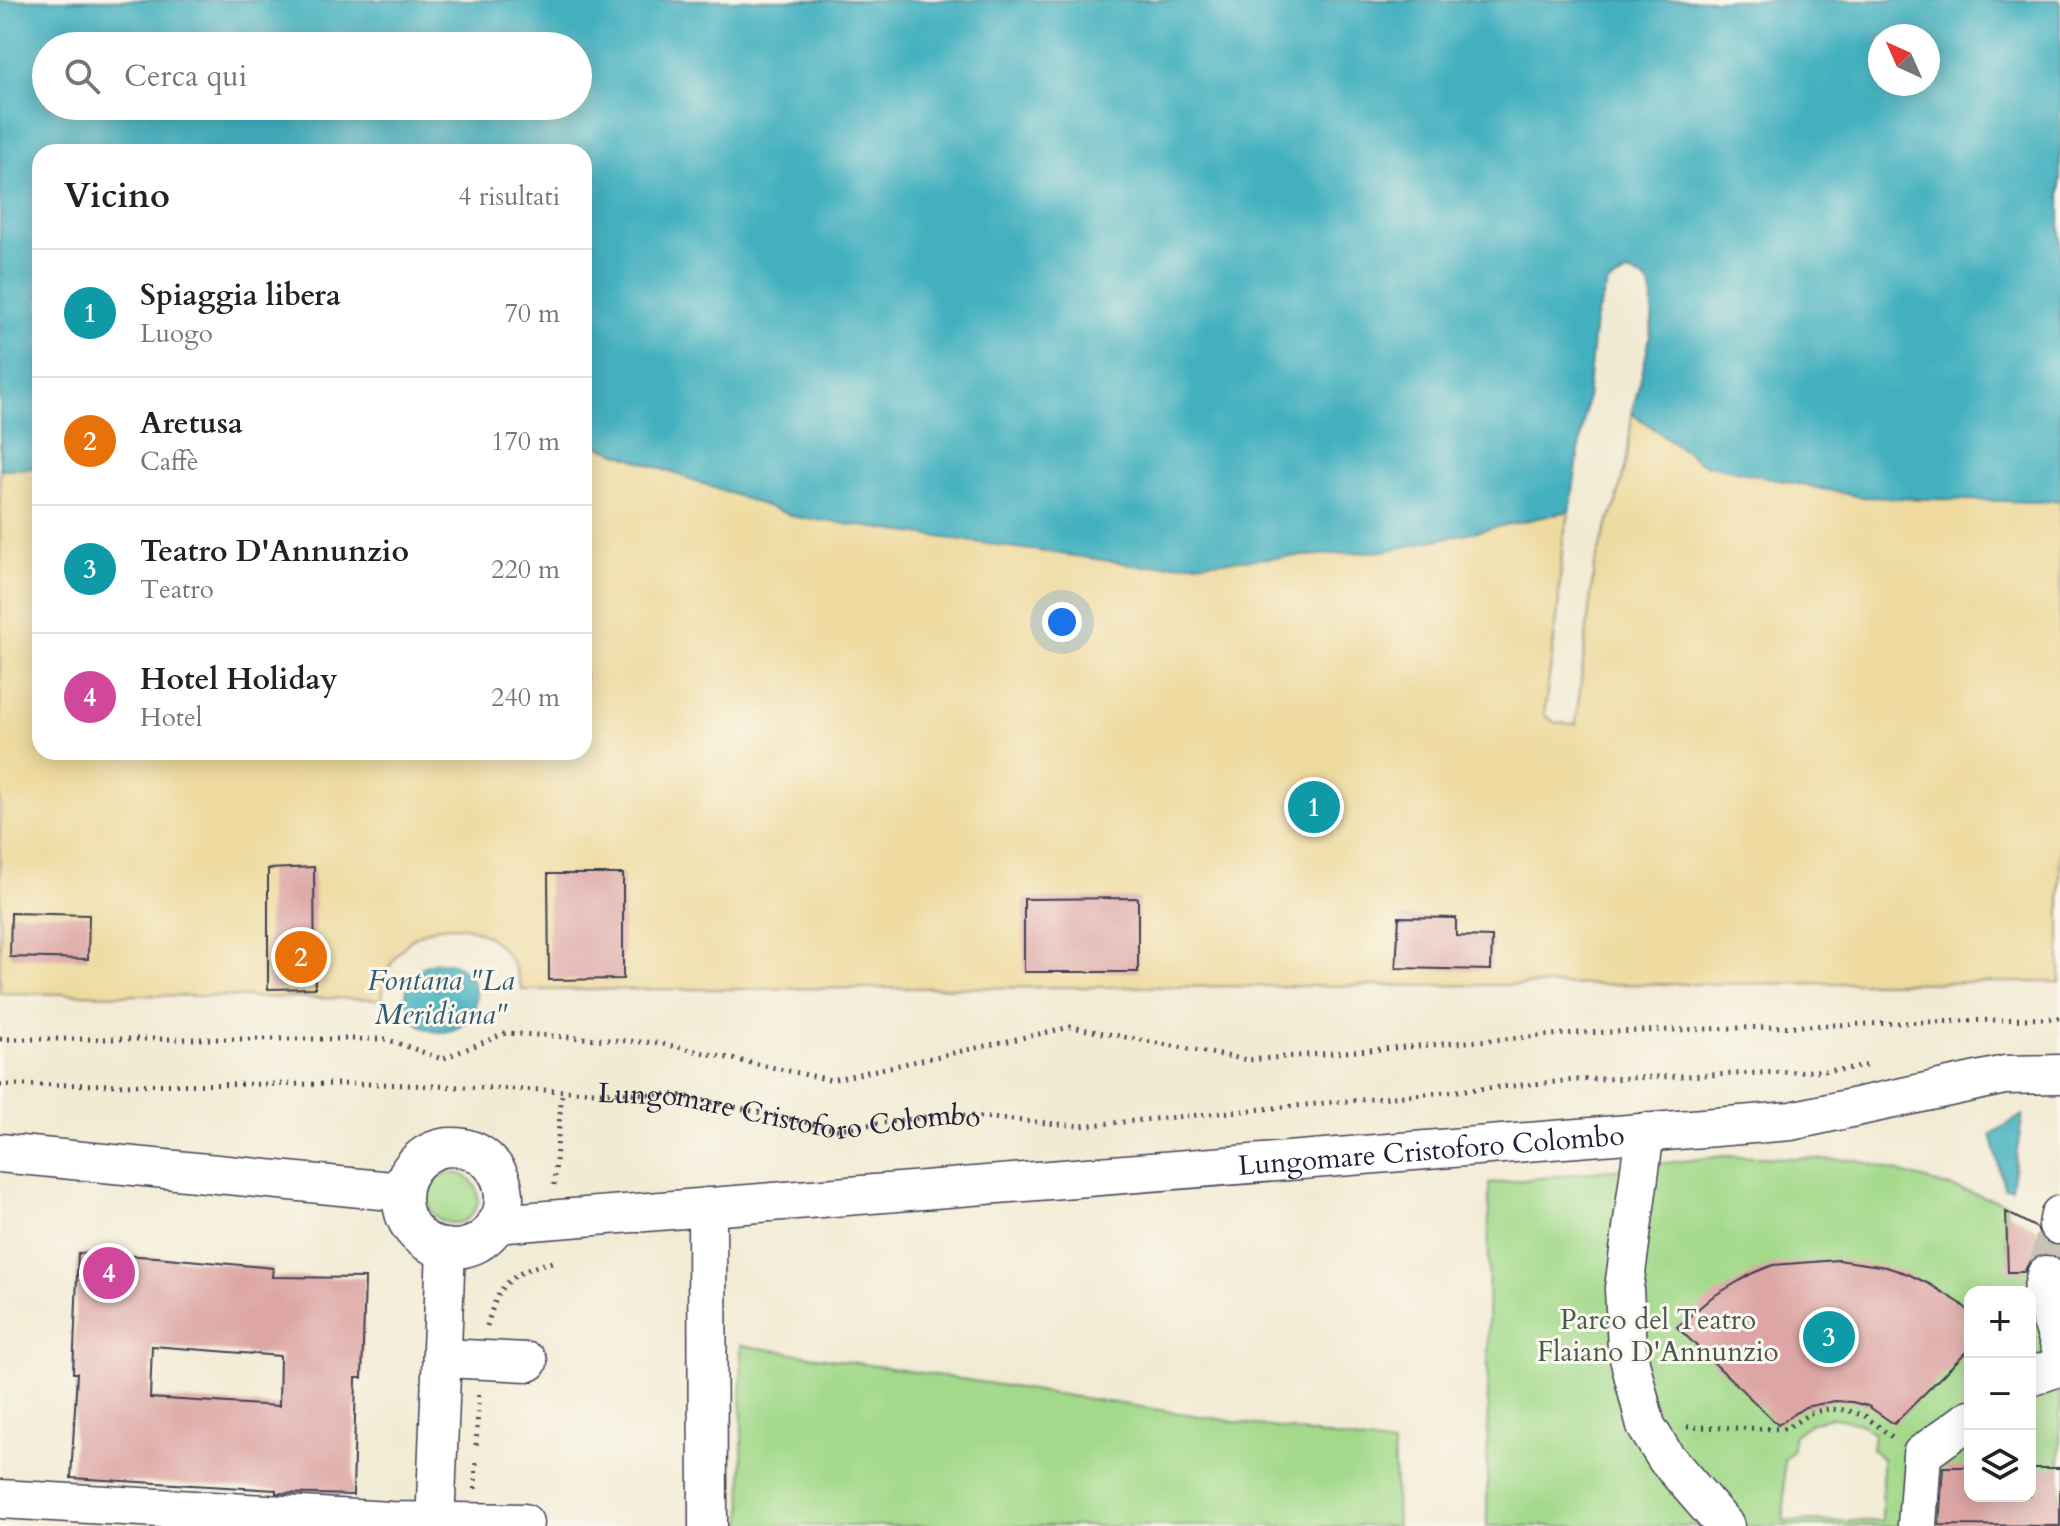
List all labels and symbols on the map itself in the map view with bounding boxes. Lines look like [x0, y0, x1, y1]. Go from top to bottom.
north arrow [1868, 24, 1940, 96]
your location [1042, 602, 1082, 642]
pin: 1 [1288, 777, 1340, 837]
pin: 2 [275, 927, 327, 987]
water label: Fontana "La Meridiana" [367, 960, 515, 1035]
street label: Lungomare Cristoforo Colombo [597, 1074, 982, 1149]
street label: Lungomare Cristoforo Colombo [1236, 1116, 1626, 1185]
pin: 4 [83, 1243, 135, 1303]
park label: Parco del Teatro Flaiano D'Annunzio [1537, 1301, 1779, 1371]
pin: 3 [1803, 1307, 1855, 1367]

